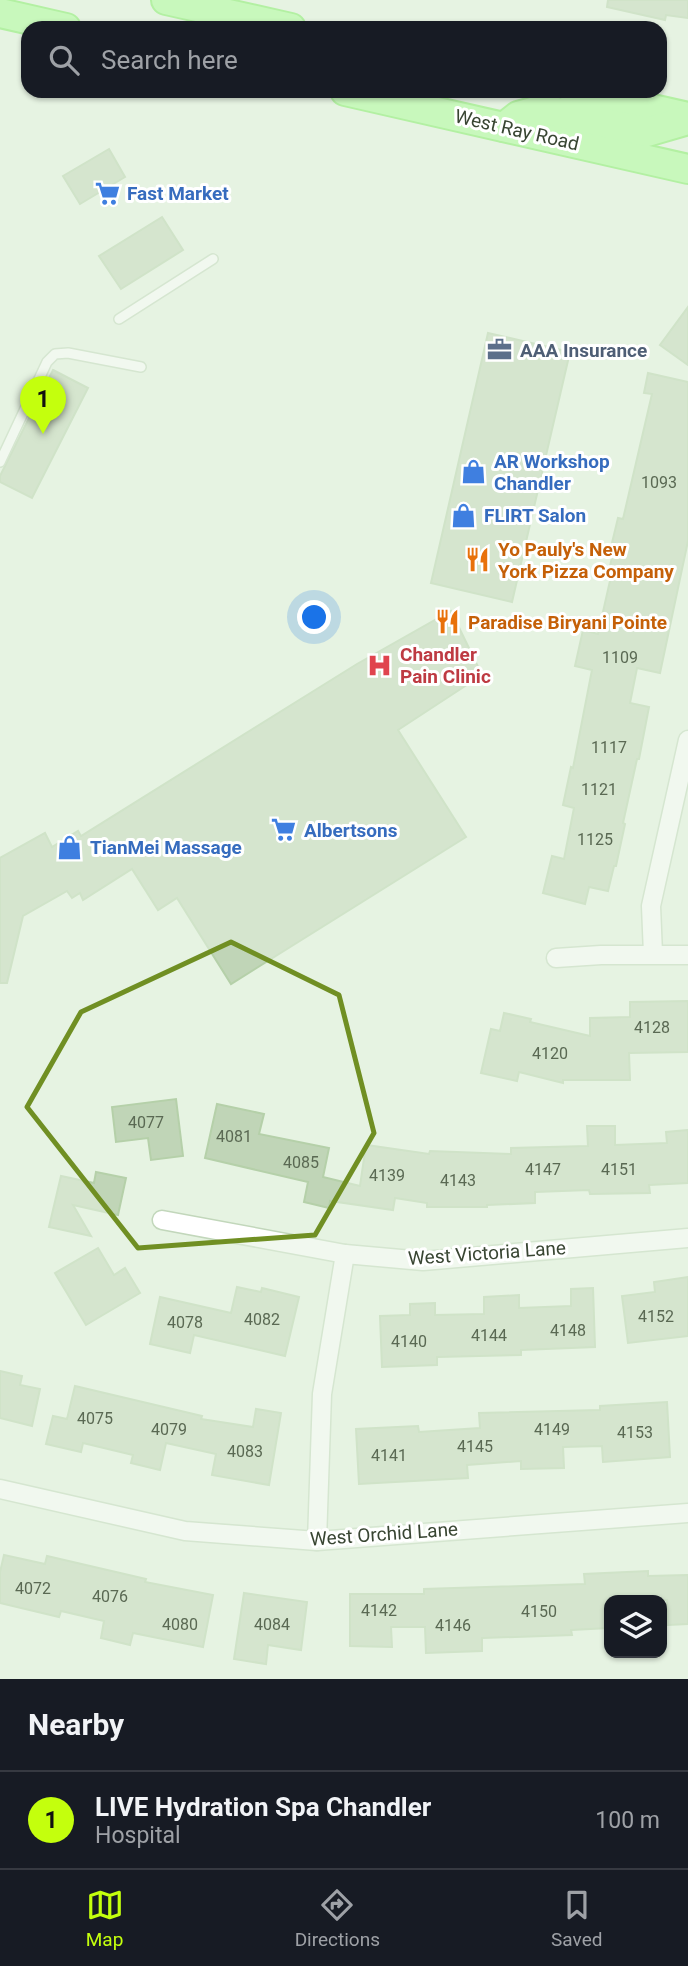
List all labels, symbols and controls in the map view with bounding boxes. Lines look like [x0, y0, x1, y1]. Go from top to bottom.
search box [21, 21, 667, 98]
icon: search [45, 41, 83, 79]
text: Search here [101, 45, 238, 75]
street label: West Ray Road [453, 105, 581, 155]
supermarket icon: Fast Market [93, 179, 121, 207]
place label: Fast Market [127, 182, 229, 205]
office icon: AAA Insurance [486, 336, 514, 364]
place label: AAA Insurance [520, 339, 647, 362]
pin: 1 [20, 376, 66, 434]
place label: AR Workshop Chandler [494, 450, 610, 495]
shop icon: AR Workshop Chandler [460, 458, 488, 486]
house number: 1093 [641, 473, 677, 492]
shop icon: FLIRT Salon [450, 501, 478, 529]
place label: FLIRT Salon [484, 504, 586, 527]
place label: Yo Pauly's New York Pizza Company [498, 538, 674, 583]
restaurant icon: Yo Pauly's New York Pizza Company [464, 546, 492, 574]
your location [297, 600, 331, 634]
restaurant icon: Paradise Biryani Pointe [434, 608, 462, 636]
place label: Paradise Biryani Pointe [468, 611, 667, 634]
place label: Chandler Pain Clinic [400, 643, 491, 688]
house number: 1109 [602, 648, 638, 667]
hospital icon: Chandler Pain Clinic [366, 651, 394, 679]
house number: 1117 [591, 738, 627, 757]
house number: 1121 [581, 780, 617, 799]
supermarket icon: Albertsons [270, 816, 298, 844]
place label: Albertsons [304, 819, 398, 842]
house number: 1125 [577, 830, 613, 849]
shop icon: TianMei Massage [56, 833, 84, 861]
place label: TianMei Massage [90, 836, 242, 859]
house number: 4128 [634, 1018, 670, 1037]
house number: 4120 [532, 1044, 568, 1063]
house number: 4077 [128, 1113, 164, 1132]
house number: 4081 [216, 1127, 252, 1146]
house number: 4085 [283, 1153, 319, 1172]
house number: 4147 [525, 1160, 561, 1179]
house number: 4151 [601, 1160, 637, 1179]
house number: 4139 [369, 1166, 405, 1185]
house number: 4143 [440, 1171, 476, 1190]
street label: West Victoria Lane [407, 1236, 567, 1270]
house number: 4152 [638, 1307, 674, 1326]
house number: 4082 [244, 1310, 280, 1329]
house number: 4078 [167, 1313, 203, 1332]
house number: 4148 [550, 1321, 586, 1340]
house number: 4144 [471, 1326, 507, 1345]
house number: 4140 [391, 1332, 427, 1351]
house number: 4075 [77, 1409, 113, 1428]
house number: 4079 [151, 1420, 187, 1439]
house number: 4149 [534, 1420, 570, 1439]
house number: 4153 [617, 1423, 653, 1442]
house number: 4145 [457, 1437, 493, 1456]
house number: 4083 [227, 1442, 263, 1461]
house number: 4141 [371, 1446, 407, 1465]
street label: West Orchid Lane [309, 1517, 459, 1551]
house number: 4072 [15, 1579, 51, 1598]
house number: 4076 [92, 1587, 128, 1606]
map controls [604, 1595, 667, 1658]
button: layers [604, 1595, 667, 1658]
house number: 4142 [361, 1601, 397, 1620]
house number: 4150 [521, 1602, 557, 1621]
house number: 4080 [162, 1615, 198, 1634]
house number: 4084 [254, 1615, 290, 1634]
house number: 4146 [435, 1616, 471, 1635]
text: Nearby [28, 1707, 124, 1742]
text: LIVE Hydration Spa Chandler [95, 1792, 431, 1822]
text: 1 [44, 1807, 58, 1834]
text: 100 m [595, 1807, 660, 1834]
text: Hospital [95, 1822, 181, 1849]
tab: Map [86, 1886, 124, 1951]
tab: Directions [295, 1886, 380, 1951]
tab: Saved [551, 1886, 602, 1951]

